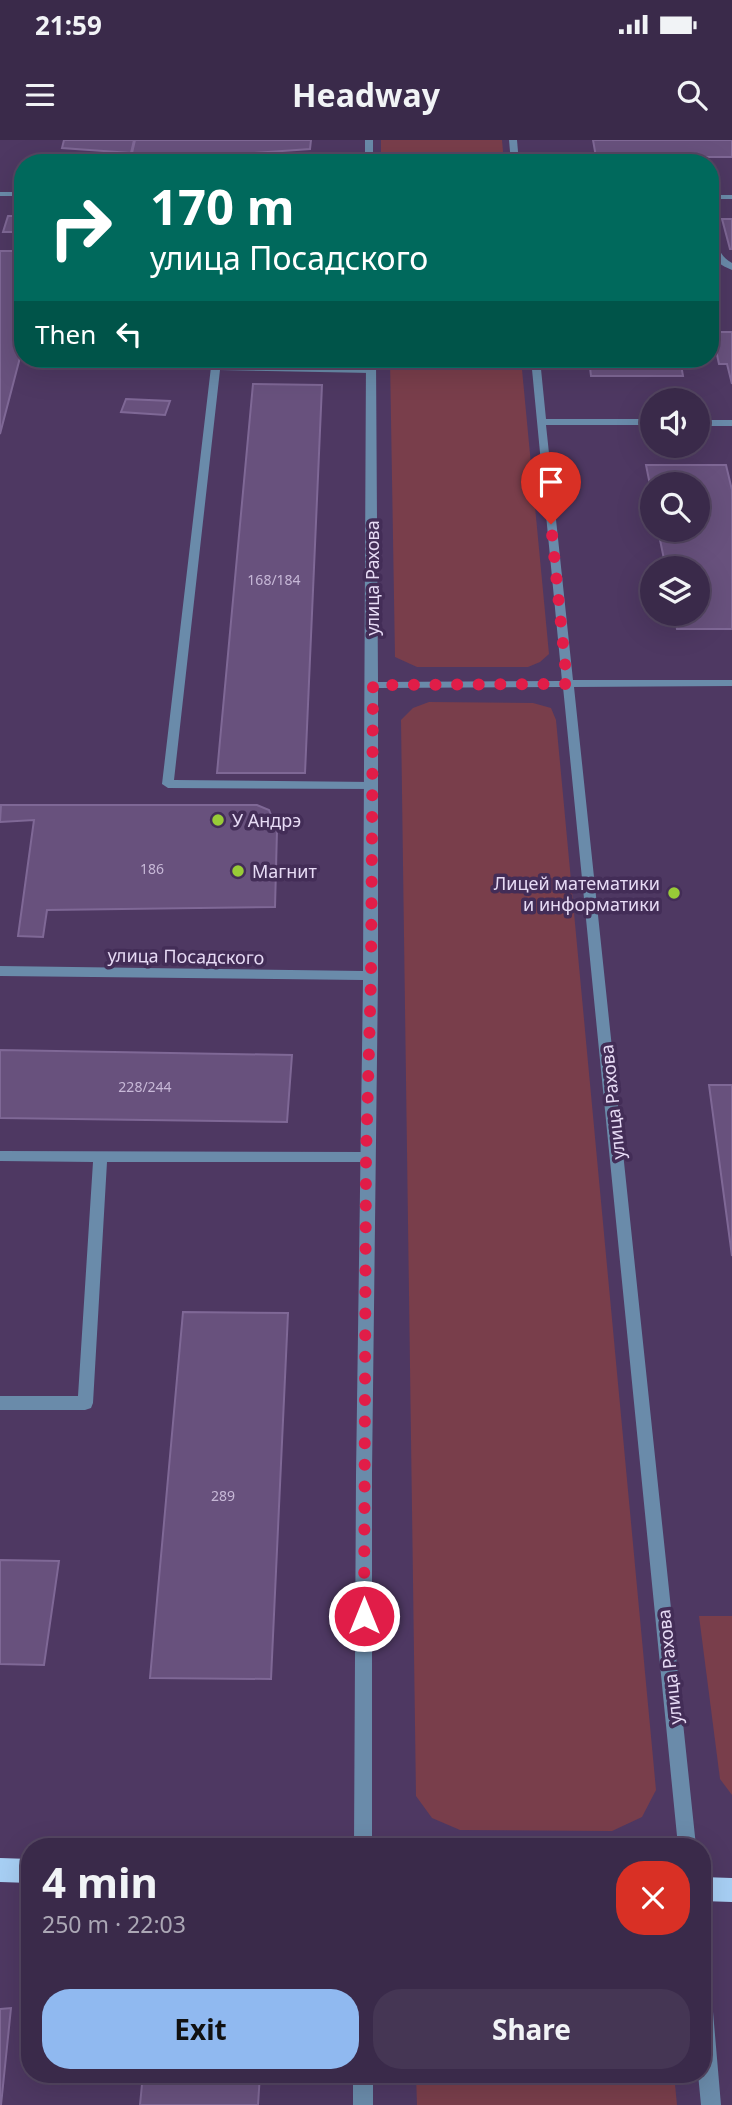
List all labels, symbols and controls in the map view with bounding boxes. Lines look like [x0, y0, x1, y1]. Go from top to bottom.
text: 21:59 [35, 7, 102, 43]
text: Headway [292, 73, 440, 116]
icon: menu [21, 76, 59, 114]
icon: search [673, 76, 711, 114]
text: 170 m [150, 173, 295, 239]
icon: right [35, 182, 126, 273]
text: улица Посадского [150, 236, 428, 279]
icon: left [110, 315, 148, 353]
text: Then [35, 316, 96, 352]
map controls [640, 388, 710, 626]
button: sound [640, 388, 710, 458]
pin [521, 452, 581, 524]
icon: arrive [532, 463, 570, 501]
button: search [640, 472, 710, 542]
street label: улица Рахова [360, 520, 384, 636]
button: layers [640, 556, 710, 626]
house number: 168/184 [247, 570, 301, 589]
place label: У Андрэ [232, 808, 301, 832]
marker: У Андрэ [210, 812, 226, 828]
house number: 186 [140, 859, 164, 878]
place label: Магнит [252, 859, 317, 883]
marker: Магнит [230, 863, 246, 879]
place label: Лицей математики и информатики [494, 871, 660, 916]
marker: Лицей математики и информатики [666, 885, 682, 901]
street label: улица Посадского [108, 943, 264, 969]
street label: улица Рахова [594, 1043, 630, 1161]
house number: 228/244 [118, 1077, 172, 1096]
house number: 289 [211, 1486, 235, 1505]
position arrow [327, 1579, 401, 1653]
street label: улица Рахова [651, 1608, 687, 1726]
text: 4 min [42, 1853, 158, 1910]
button: close [616, 1861, 690, 1935]
text: 250 m · 22:03 [42, 1908, 186, 1940]
button: Exit [42, 1989, 359, 2069]
button: Share [373, 1989, 690, 2069]

